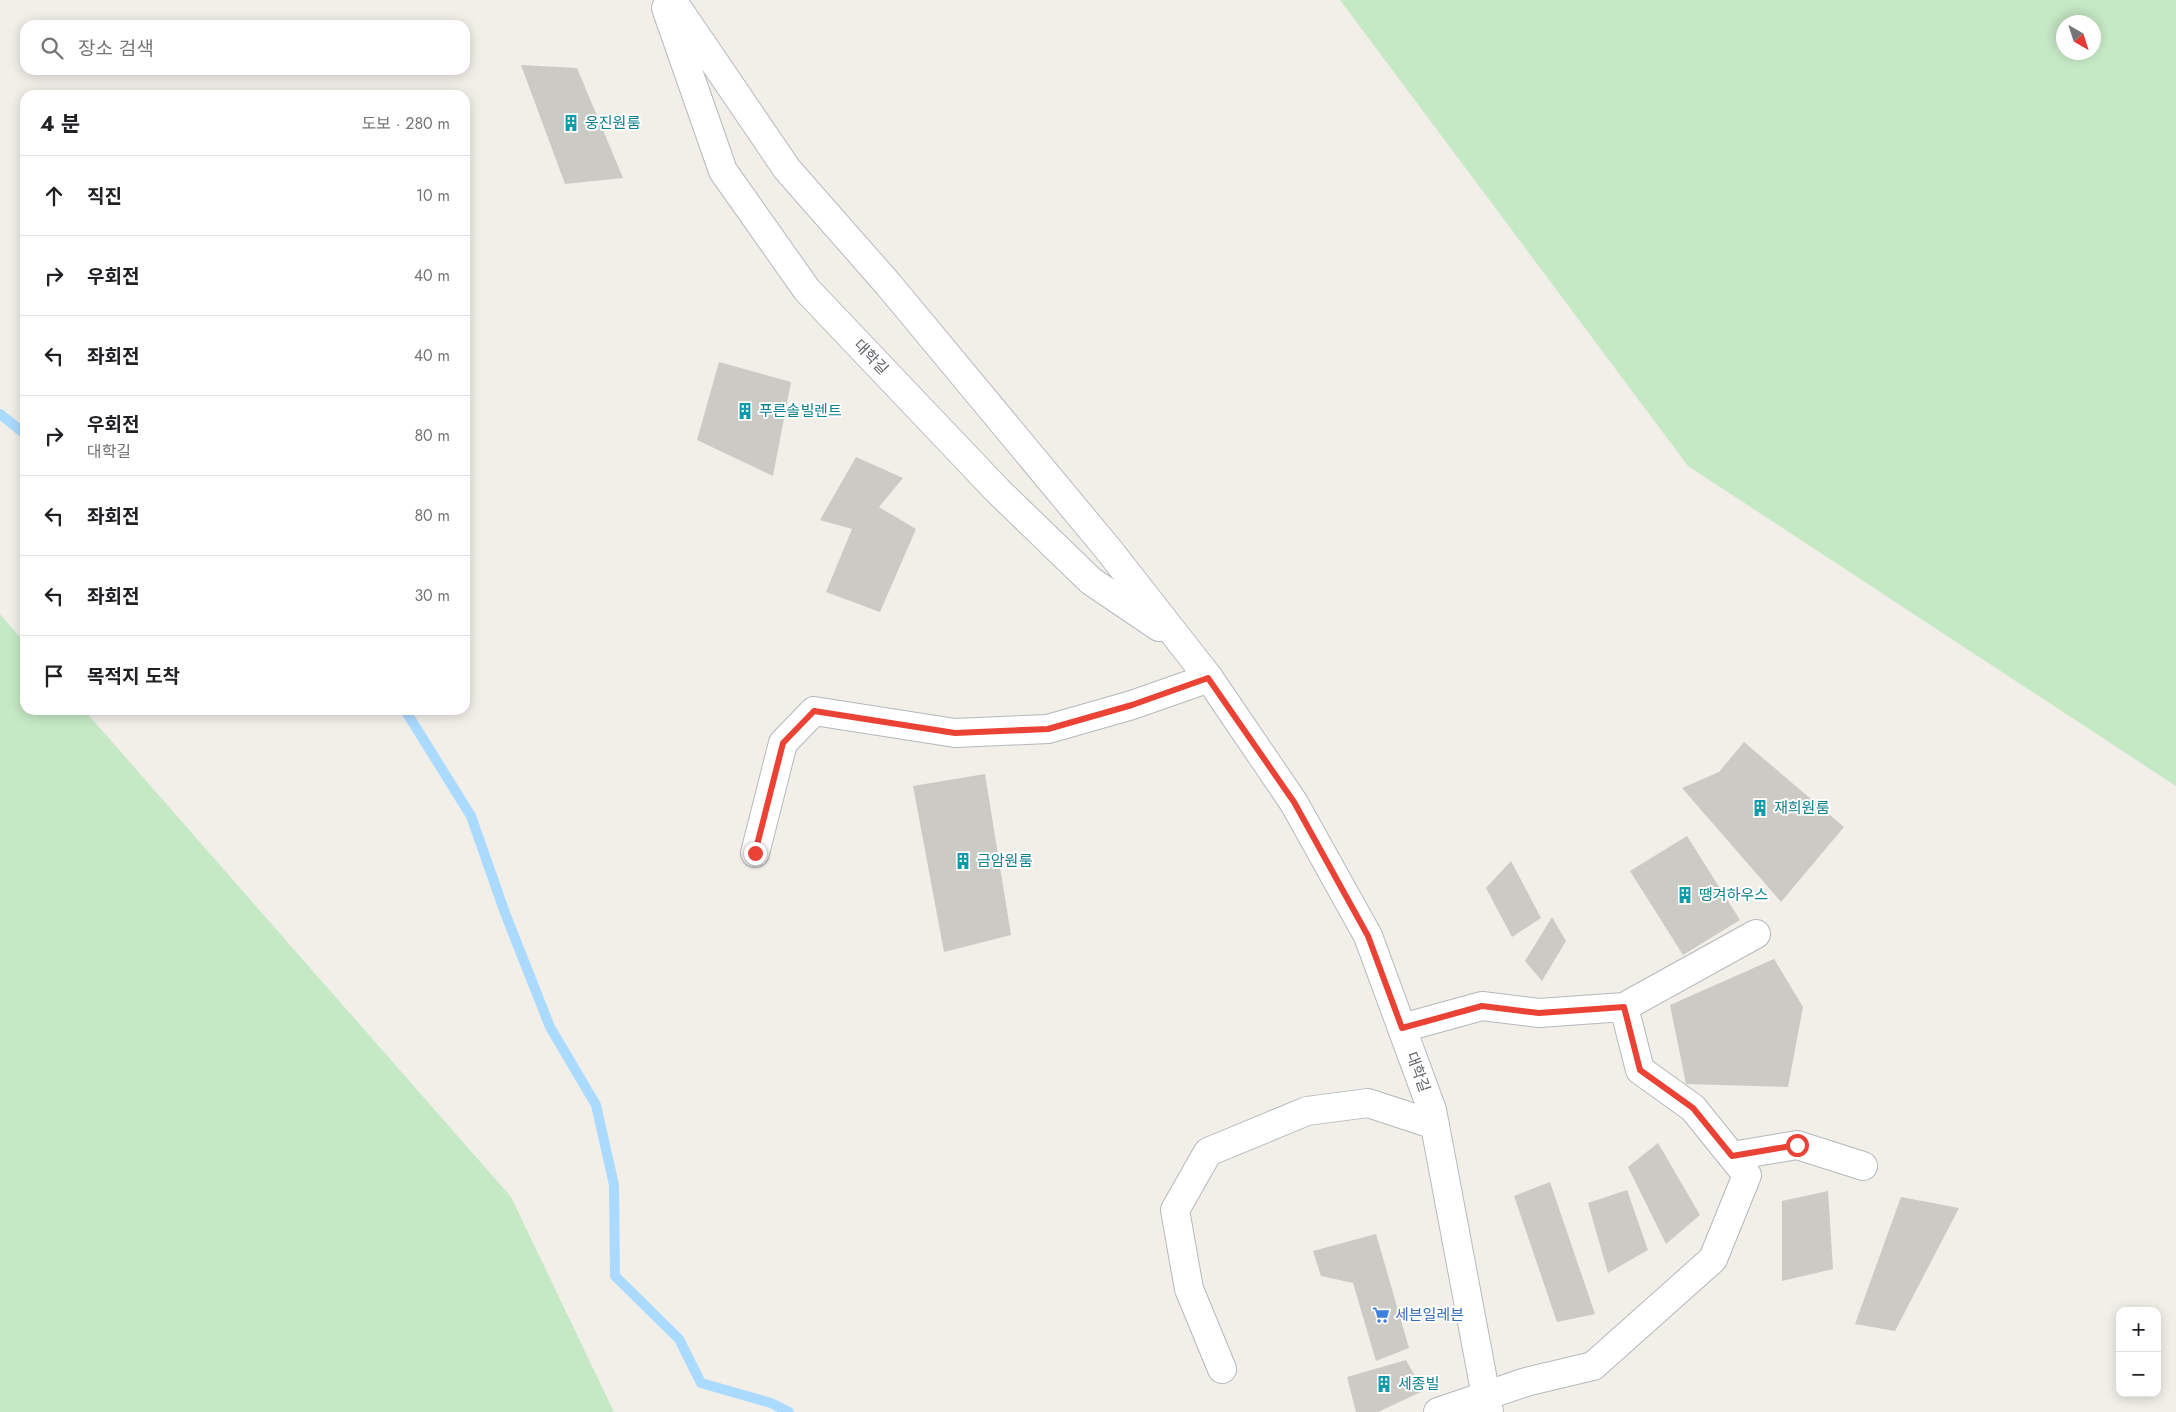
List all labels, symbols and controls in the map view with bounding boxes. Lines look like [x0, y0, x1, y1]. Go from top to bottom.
north arrow [2056, 15, 2101, 60]
search box [20, 20, 470, 75]
icon: search [38, 34, 66, 62]
text: 장소 검색 [78, 35, 154, 62]
text: 4 분 [40, 109, 80, 139]
text: 도보 · 280 m [361, 112, 450, 135]
place label: 웅진원룸 [585, 112, 640, 134]
building icon: 웅진원룸 [561, 113, 581, 133]
icon: ahead [40, 182, 68, 210]
text: 직진 [87, 183, 122, 210]
text: 10 m [416, 184, 450, 207]
icon: right [40, 262, 68, 290]
text: 우회전 [87, 263, 139, 290]
text: 40 m [414, 264, 450, 287]
street label: 대학길 [849, 334, 893, 380]
icon: left [40, 342, 68, 370]
text: 좌회전 [87, 343, 139, 370]
text: 40 m [414, 344, 450, 367]
place label: 푸른솔빌렌트 [759, 400, 842, 422]
building icon: 푸른솔빌렌트 [735, 401, 755, 421]
text: 우회전 [87, 411, 139, 438]
icon: right [40, 422, 68, 450]
text: 80 m [414, 424, 450, 447]
text: 대학길 [87, 440, 131, 463]
icon: left [40, 502, 68, 530]
text: 좌회전 [87, 503, 139, 530]
text: 80 m [414, 504, 450, 527]
icon: left [40, 582, 68, 610]
text: 좌회전 [87, 583, 139, 610]
text: 30 m [414, 584, 450, 607]
icon: arrive [40, 662, 68, 690]
text: 목적지 도착 [87, 663, 180, 690]
place label: 재희원룸 [1774, 797, 1829, 819]
building icon: 재희원룸 [1750, 798, 1770, 818]
route end [744, 842, 767, 865]
place label: 금암원룸 [977, 850, 1032, 872]
building icon: 금암원룸 [953, 851, 973, 871]
place label: 땡겨하우스 [1699, 884, 1768, 906]
building icon: 땡겨하우스 [1675, 885, 1695, 905]
street label: 대학길 [1401, 1049, 1435, 1095]
route start [1786, 1134, 1809, 1157]
place label: 세븐일레븐 [1395, 1304, 1464, 1326]
supermarket icon: 세븐일레븐 [1371, 1305, 1391, 1325]
map controls [2116, 1307, 2161, 1397]
button: + [2116, 1307, 2161, 1352]
button: − [2116, 1352, 2161, 1397]
place label: 세종빌 [1398, 1373, 1439, 1395]
building icon: 세종빌 [1374, 1374, 1394, 1394]

